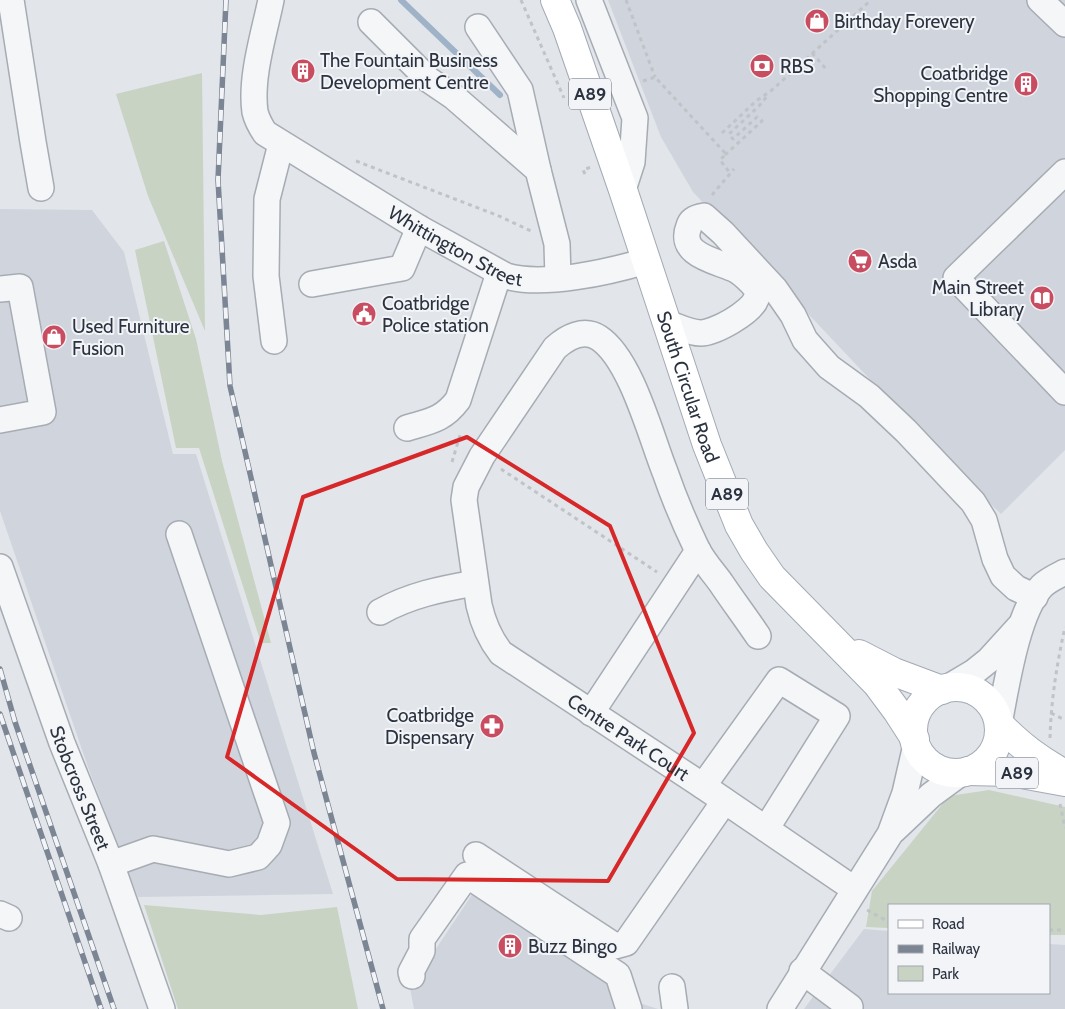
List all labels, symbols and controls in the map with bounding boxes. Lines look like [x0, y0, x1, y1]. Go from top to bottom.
shop icon: Birthday Forevery [804, 8, 830, 34]
place label: Birthday Forevery [834, 10, 975, 33]
place label: The Fountain Business Development Centre [320, 49, 498, 94]
bank icon: RBS [749, 53, 775, 79]
place label: RBS [780, 55, 814, 78]
building icon: The Fountain Business Development Centre [290, 58, 316, 84]
place label: Coatbridge Shopping Centre [873, 62, 1008, 107]
building icon: Coatbridge Shopping Centre [1013, 71, 1039, 97]
road number: A89 [569, 78, 611, 110]
street label: Whittington Street [384, 200, 524, 291]
supermarket icon: Asda [847, 248, 873, 274]
place label: Asda [878, 250, 917, 273]
place label: Main Street Library [932, 276, 1025, 321]
library icon: Main Street Library [1029, 285, 1055, 311]
place label: Coatbridge Police station [382, 292, 489, 337]
public building icon: Coatbridge Police station [351, 301, 377, 327]
street label: South Circular Road [652, 308, 724, 466]
place label: Used Furniture Fusion [72, 315, 190, 360]
shop icon: Used Furniture Fusion [41, 324, 67, 350]
road number: A89 [706, 478, 748, 509]
street label: Centre Park Court [563, 689, 694, 786]
place label: Coatbridge Dispensary [385, 704, 474, 749]
pharmacy icon: Coatbridge Dispensary [479, 713, 505, 739]
street label: Stobcross Street [45, 723, 116, 854]
road number: A89 [996, 758, 1038, 788]
legend [888, 904, 1050, 994]
text: Road [932, 915, 965, 933]
building icon: Buzz Bingo [497, 933, 523, 959]
place label: Buzz Bingo [528, 935, 617, 958]
text: Railway [932, 940, 981, 958]
text: Park [932, 965, 959, 983]

